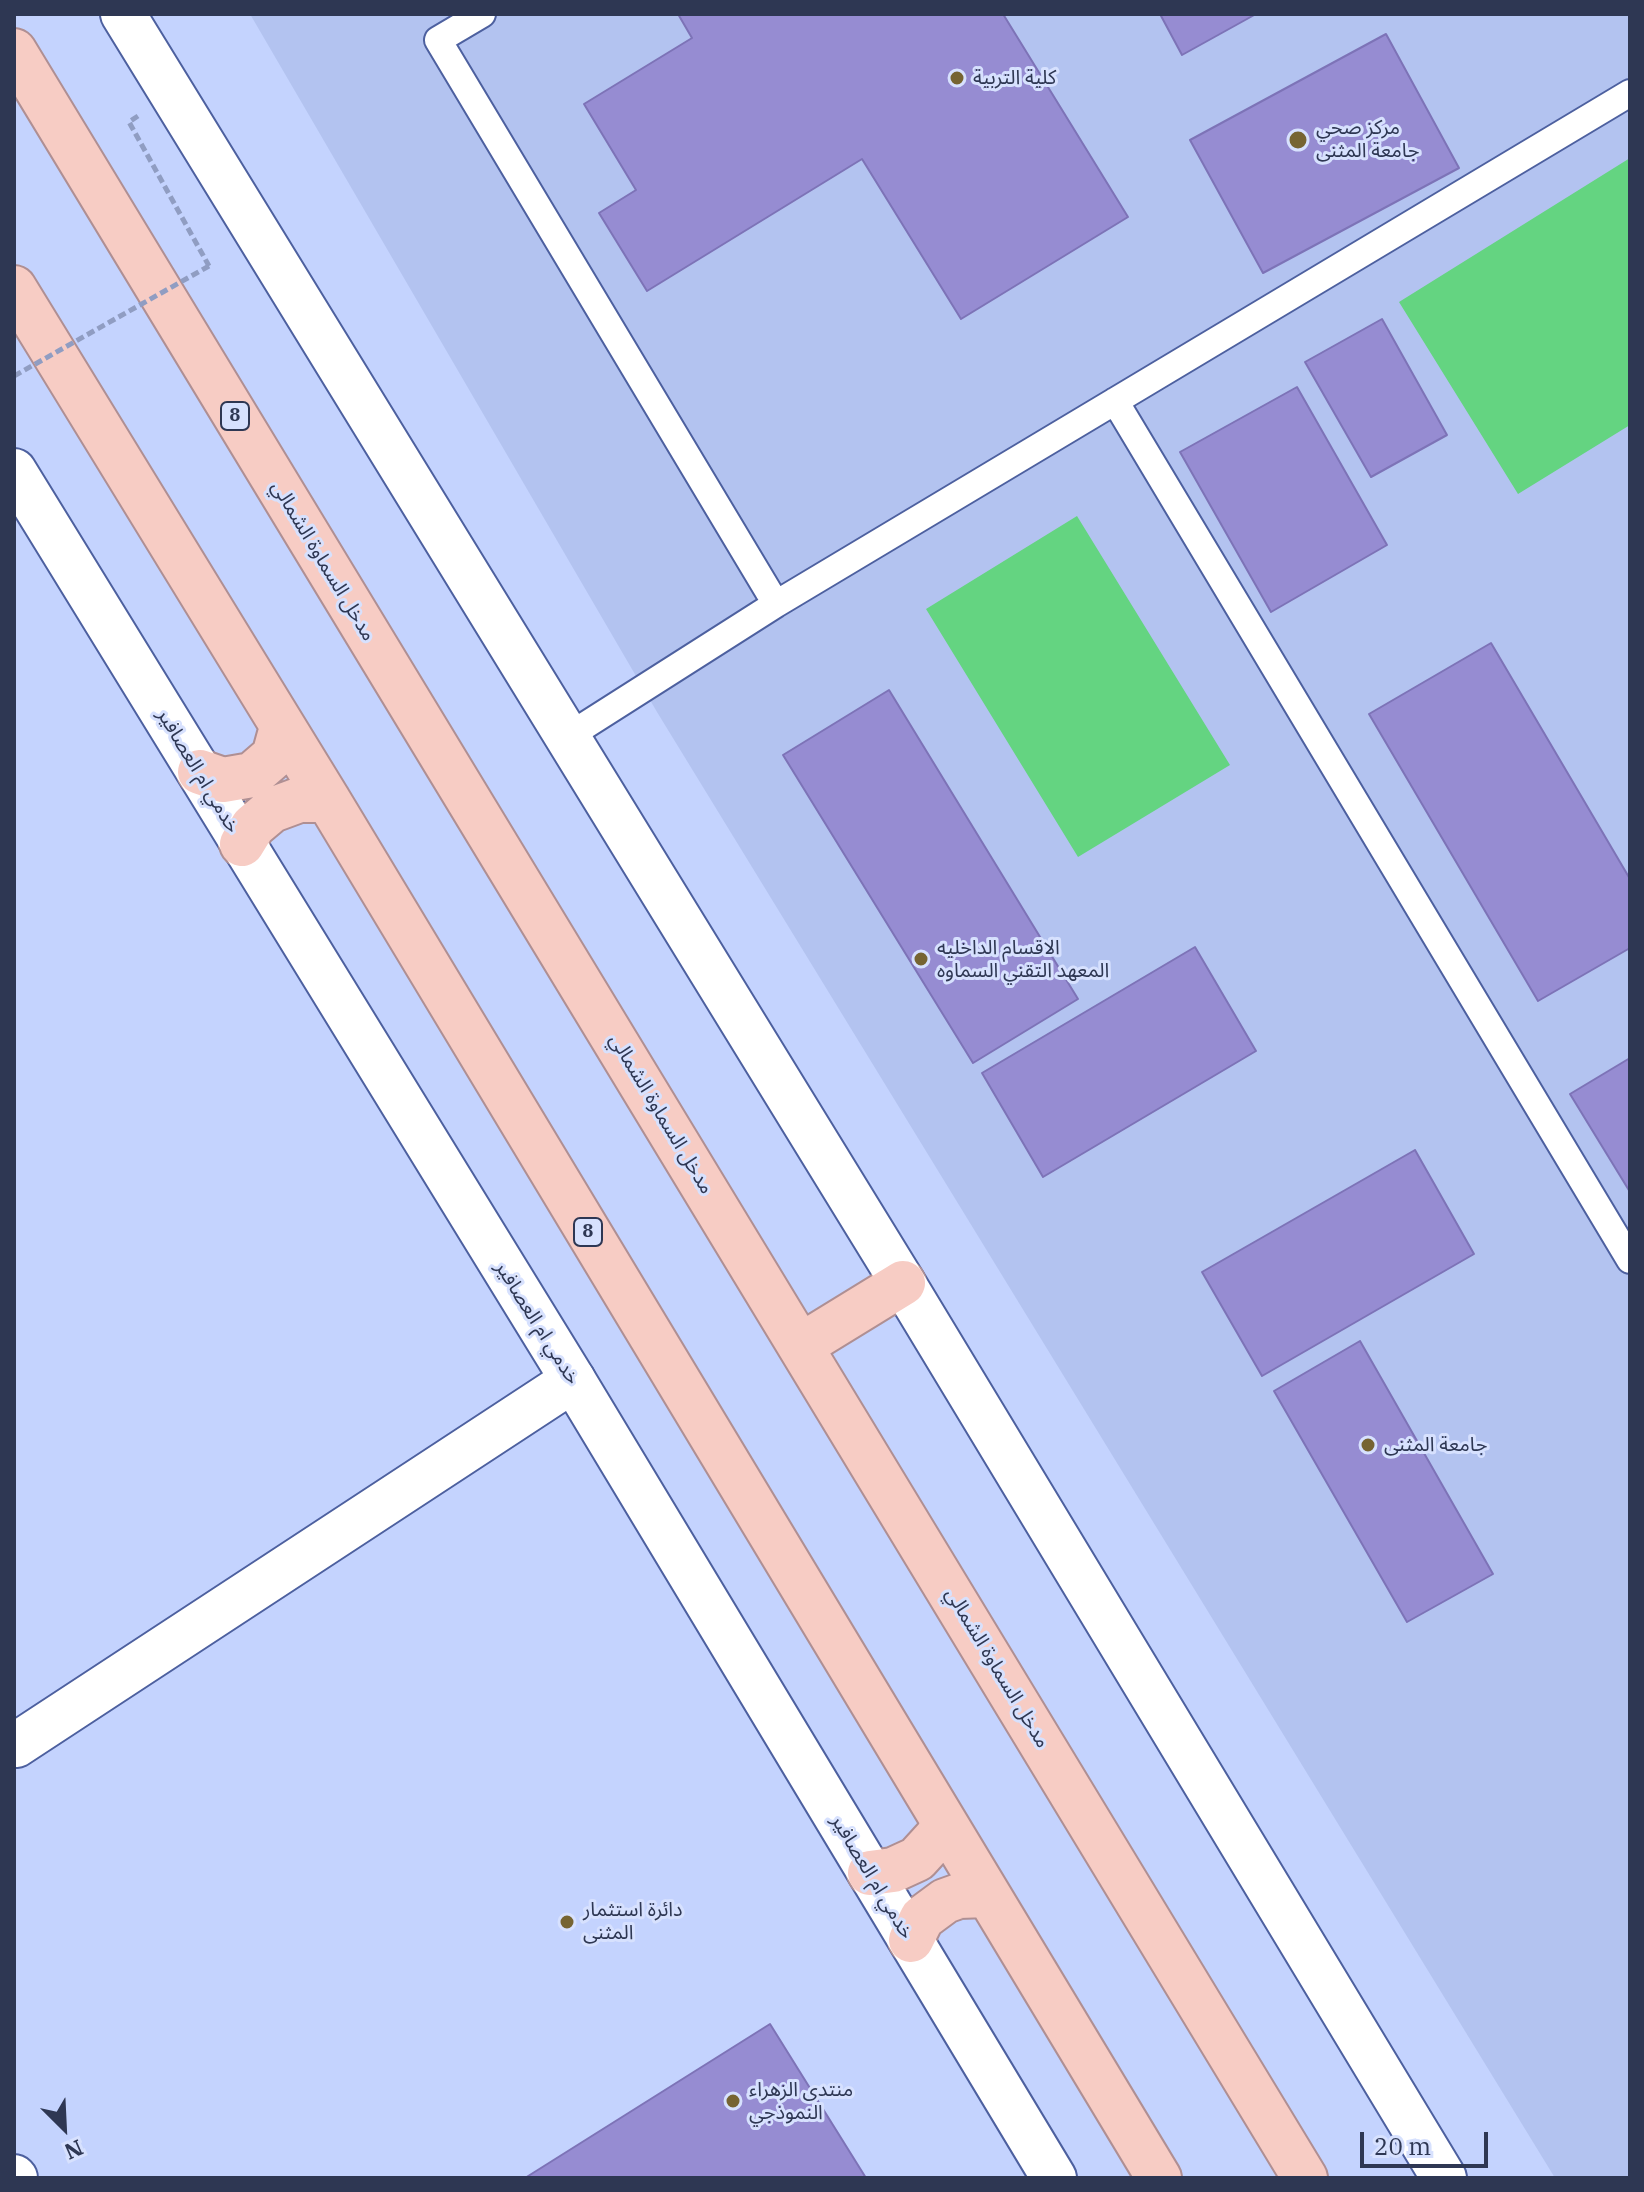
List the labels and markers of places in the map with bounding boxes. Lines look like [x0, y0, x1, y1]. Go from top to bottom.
place label: كلية التربية [973, 66, 1056, 90]
marker: كلية التربية [948, 69, 966, 87]
place label: مركز صحي جامعة المثنى [1316, 116, 1419, 163]
marker: مركز صحي جامعة المثنى [1287, 129, 1309, 151]
place label: الاقسام الداخليه المعهد التقني السماوه [937, 936, 1109, 983]
marker: الاقسام الداخليه المعهد التقني السماوه [912, 950, 930, 968]
place label: جامعة المثنى [1384, 1433, 1487, 1457]
marker: جامعة المثنى [1359, 1436, 1377, 1454]
place label: دائرة استثمار المثنى [583, 1898, 683, 1945]
marker: دائرة استثمار المثنى [558, 1913, 576, 1931]
place label: منتدى الزهراء النموذجي [749, 2078, 853, 2125]
marker: منتدى الزهراء النموذجي [724, 2092, 742, 2110]

